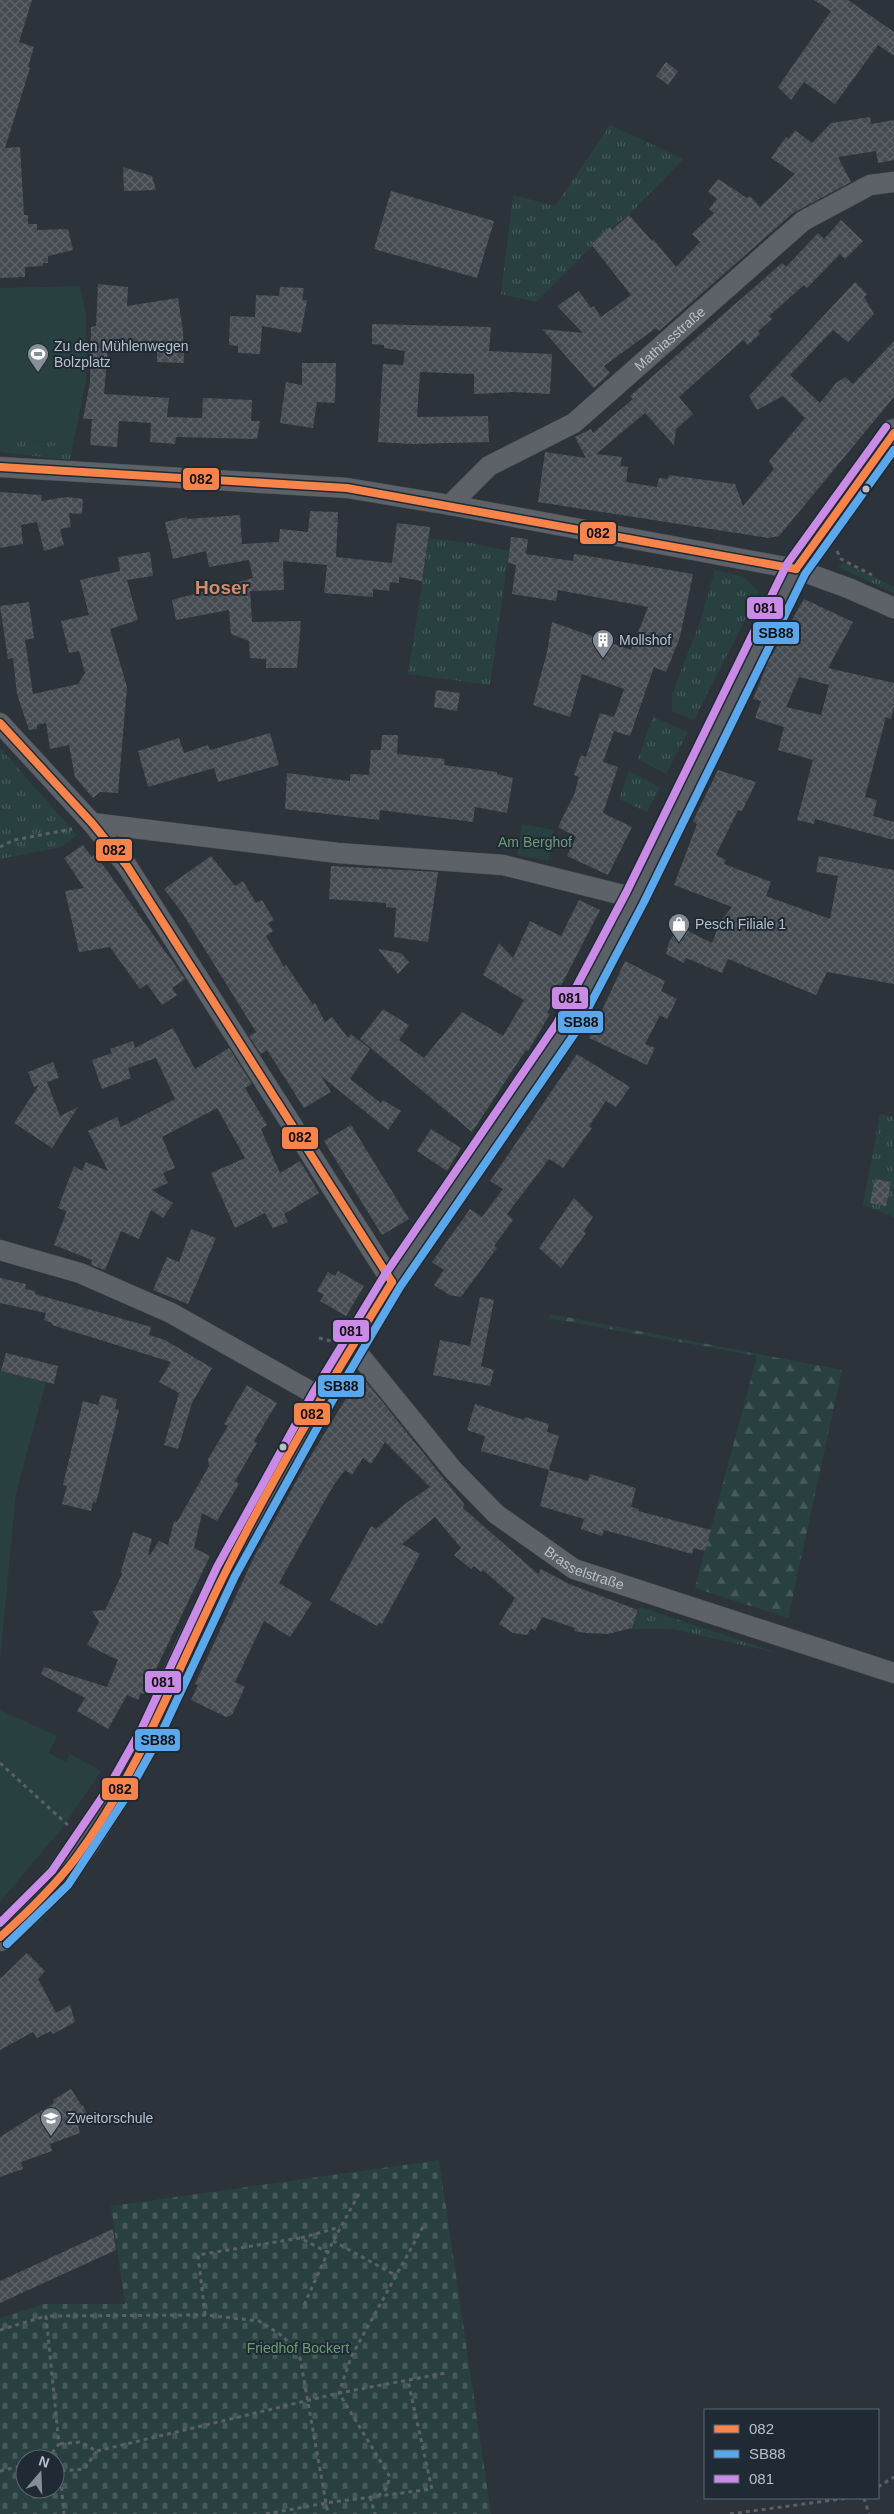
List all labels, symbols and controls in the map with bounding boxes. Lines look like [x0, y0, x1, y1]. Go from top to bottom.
street label: Mathiasstraße [631, 303, 708, 374]
place label: Zu den Mühlenwegen Bolzplatz [54, 338, 189, 370]
sports icon: Zu den Mühlenwegen Bolzplatz [26, 342, 50, 373]
line badge: 082 [182, 467, 220, 491]
text: 082 [189, 471, 213, 487]
unlabelled marker [861, 484, 871, 494]
line badge: 082 [579, 521, 617, 545]
text: 082 [586, 525, 610, 541]
district label: Hoser [195, 577, 250, 598]
line badge: 081 [746, 596, 784, 620]
text: 081 [753, 600, 777, 616]
line badge: SB88 [752, 621, 800, 645]
text: SB88 [758, 625, 794, 641]
building icon: Mollshof [591, 628, 615, 659]
place label: Mollshof [619, 632, 671, 648]
park label: Am Berghof [498, 834, 572, 850]
line badge: 082 [95, 838, 133, 862]
text: 082 [102, 842, 126, 858]
shop icon: Pesch Filiale 1 [667, 912, 691, 943]
place label: Pesch Filiale 1 [695, 916, 786, 932]
line badge: 081 [551, 986, 589, 1010]
text: 081 [558, 990, 582, 1006]
line badge: SB88 [557, 1010, 604, 1034]
text: SB88 [563, 1014, 599, 1030]
line badge: 082 [281, 1126, 319, 1150]
text: 082 [288, 1129, 312, 1145]
line badge: 081 [332, 1319, 370, 1343]
text: 081 [339, 1323, 363, 1339]
line badge: SB88 [317, 1374, 365, 1398]
text: SB88 [323, 1378, 359, 1394]
line badge: 082 [293, 1402, 331, 1426]
text: 082 [300, 1406, 324, 1422]
unlabelled marker [278, 1442, 288, 1452]
street label: Brasselstraße [542, 1543, 626, 1593]
line badge: 081 [144, 1670, 182, 1694]
text: 081 [151, 1674, 175, 1690]
line badge: SB88 [134, 1728, 181, 1752]
text: SB88 [140, 1732, 176, 1748]
line badge: 082 [101, 1777, 139, 1801]
text: 082 [108, 1781, 132, 1797]
school or university icon: Zweitorschule [39, 2106, 63, 2137]
place label: Zweitorschule [67, 2110, 154, 2126]
park label: Friedhof Bockert [247, 2340, 349, 2356]
legend [704, 2409, 879, 2499]
text: 082 [749, 2420, 774, 2437]
text: SB88 [749, 2445, 786, 2462]
north arrow [15, 2449, 65, 2499]
text: N [37, 2452, 52, 2471]
text: 081 [749, 2470, 774, 2487]

